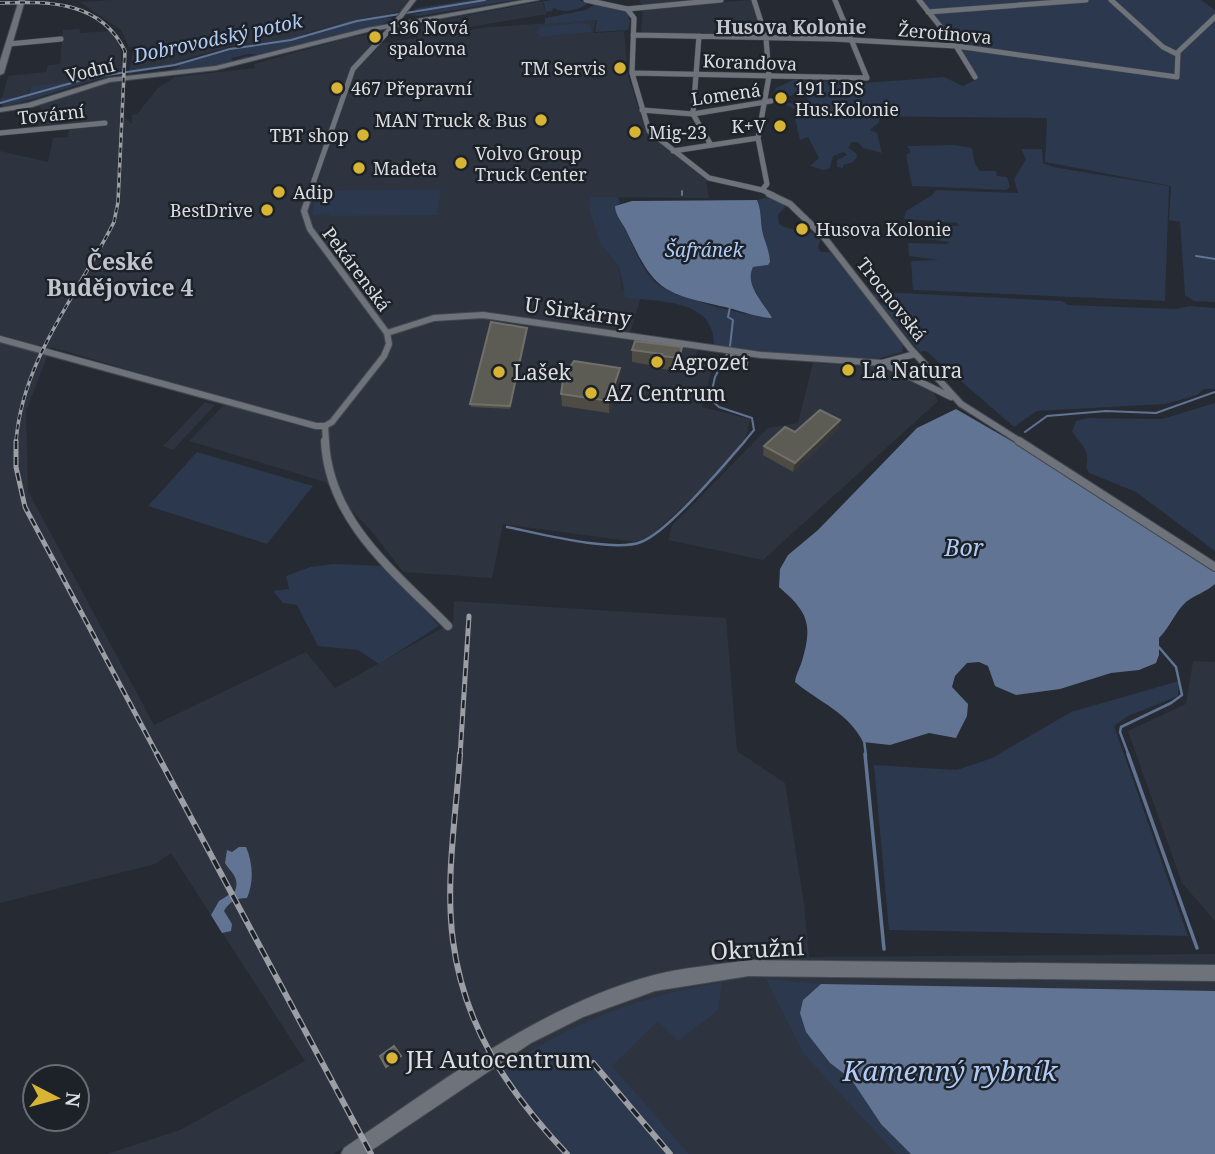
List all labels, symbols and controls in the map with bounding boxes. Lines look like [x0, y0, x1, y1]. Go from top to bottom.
water label: Dobrovodský potok [130, 7, 306, 69]
district label: Husova Kolonie [716, 14, 866, 40]
place label: 136 Nová spalovna [389, 15, 469, 60]
street label: Žerotínova [897, 17, 993, 49]
marker: 136 Nová spalovna [367, 29, 383, 45]
street label: Korandova [702, 48, 798, 76]
street label: Vodní [63, 52, 117, 88]
place label: TM Servis [521, 56, 606, 80]
marker: TM Servis [612, 60, 628, 76]
place label: 467 Přepravní [351, 76, 472, 100]
place label: 191 LDS Hus.Kolonie [795, 76, 899, 121]
street label: Lomená [690, 77, 762, 111]
marker: 467 Přepravní [329, 80, 345, 96]
marker: 191 LDS Hus.Kolonie [773, 90, 789, 106]
street label: Tovární [16, 99, 86, 129]
place label: MAN Truck & Bus [375, 108, 527, 132]
marker: MAN Truck & Bus [533, 112, 549, 128]
place label: K+V [731, 114, 767, 138]
marker: K+V [772, 118, 788, 134]
place label: Mig-23 [649, 120, 707, 144]
place label: TBT shop [270, 123, 349, 147]
marker: Mig-23 [627, 124, 643, 140]
marker: TBT shop [355, 127, 371, 143]
place label: Volvo Group Truck Center [475, 141, 587, 186]
marker: Volvo Group Truck Center [453, 155, 469, 171]
place label: Madeta [373, 156, 437, 180]
marker: Madeta [351, 160, 367, 176]
place label: Adip [293, 180, 333, 204]
marker: Adip [271, 184, 287, 200]
place label: BestDrive [170, 198, 253, 222]
marker: BestDrive [259, 202, 275, 218]
place label: Husova Kolonie [816, 217, 951, 241]
marker: Husova Kolonie [794, 221, 810, 237]
street label: Pekárenská [317, 222, 397, 316]
water label: Šafránek [665, 237, 744, 263]
district label: České Budějovice 4 [46, 245, 194, 303]
street label: Trocnovská [852, 252, 932, 346]
street label: U Sirkárny [523, 290, 633, 332]
place label: Agrozet [671, 348, 748, 376]
marker: Agrozet [649, 354, 665, 370]
place label: La Natura [862, 356, 962, 384]
place label: Lašek [513, 358, 572, 386]
marker: La Natura [840, 362, 856, 378]
marker: Lašek [491, 364, 507, 380]
place label: AZ Centrum [605, 379, 726, 407]
marker: AZ Centrum [583, 385, 599, 401]
water label: Bor [943, 531, 984, 563]
street label: Okružní [709, 929, 805, 967]
place label: JH Autocentrum [405, 1042, 592, 1075]
marker: JH Autocentrum [384, 1050, 400, 1066]
water label: Kamenný rybník [842, 1051, 1058, 1089]
north arrow [21, 1063, 91, 1133]
text: N [59, 1091, 87, 1109]

